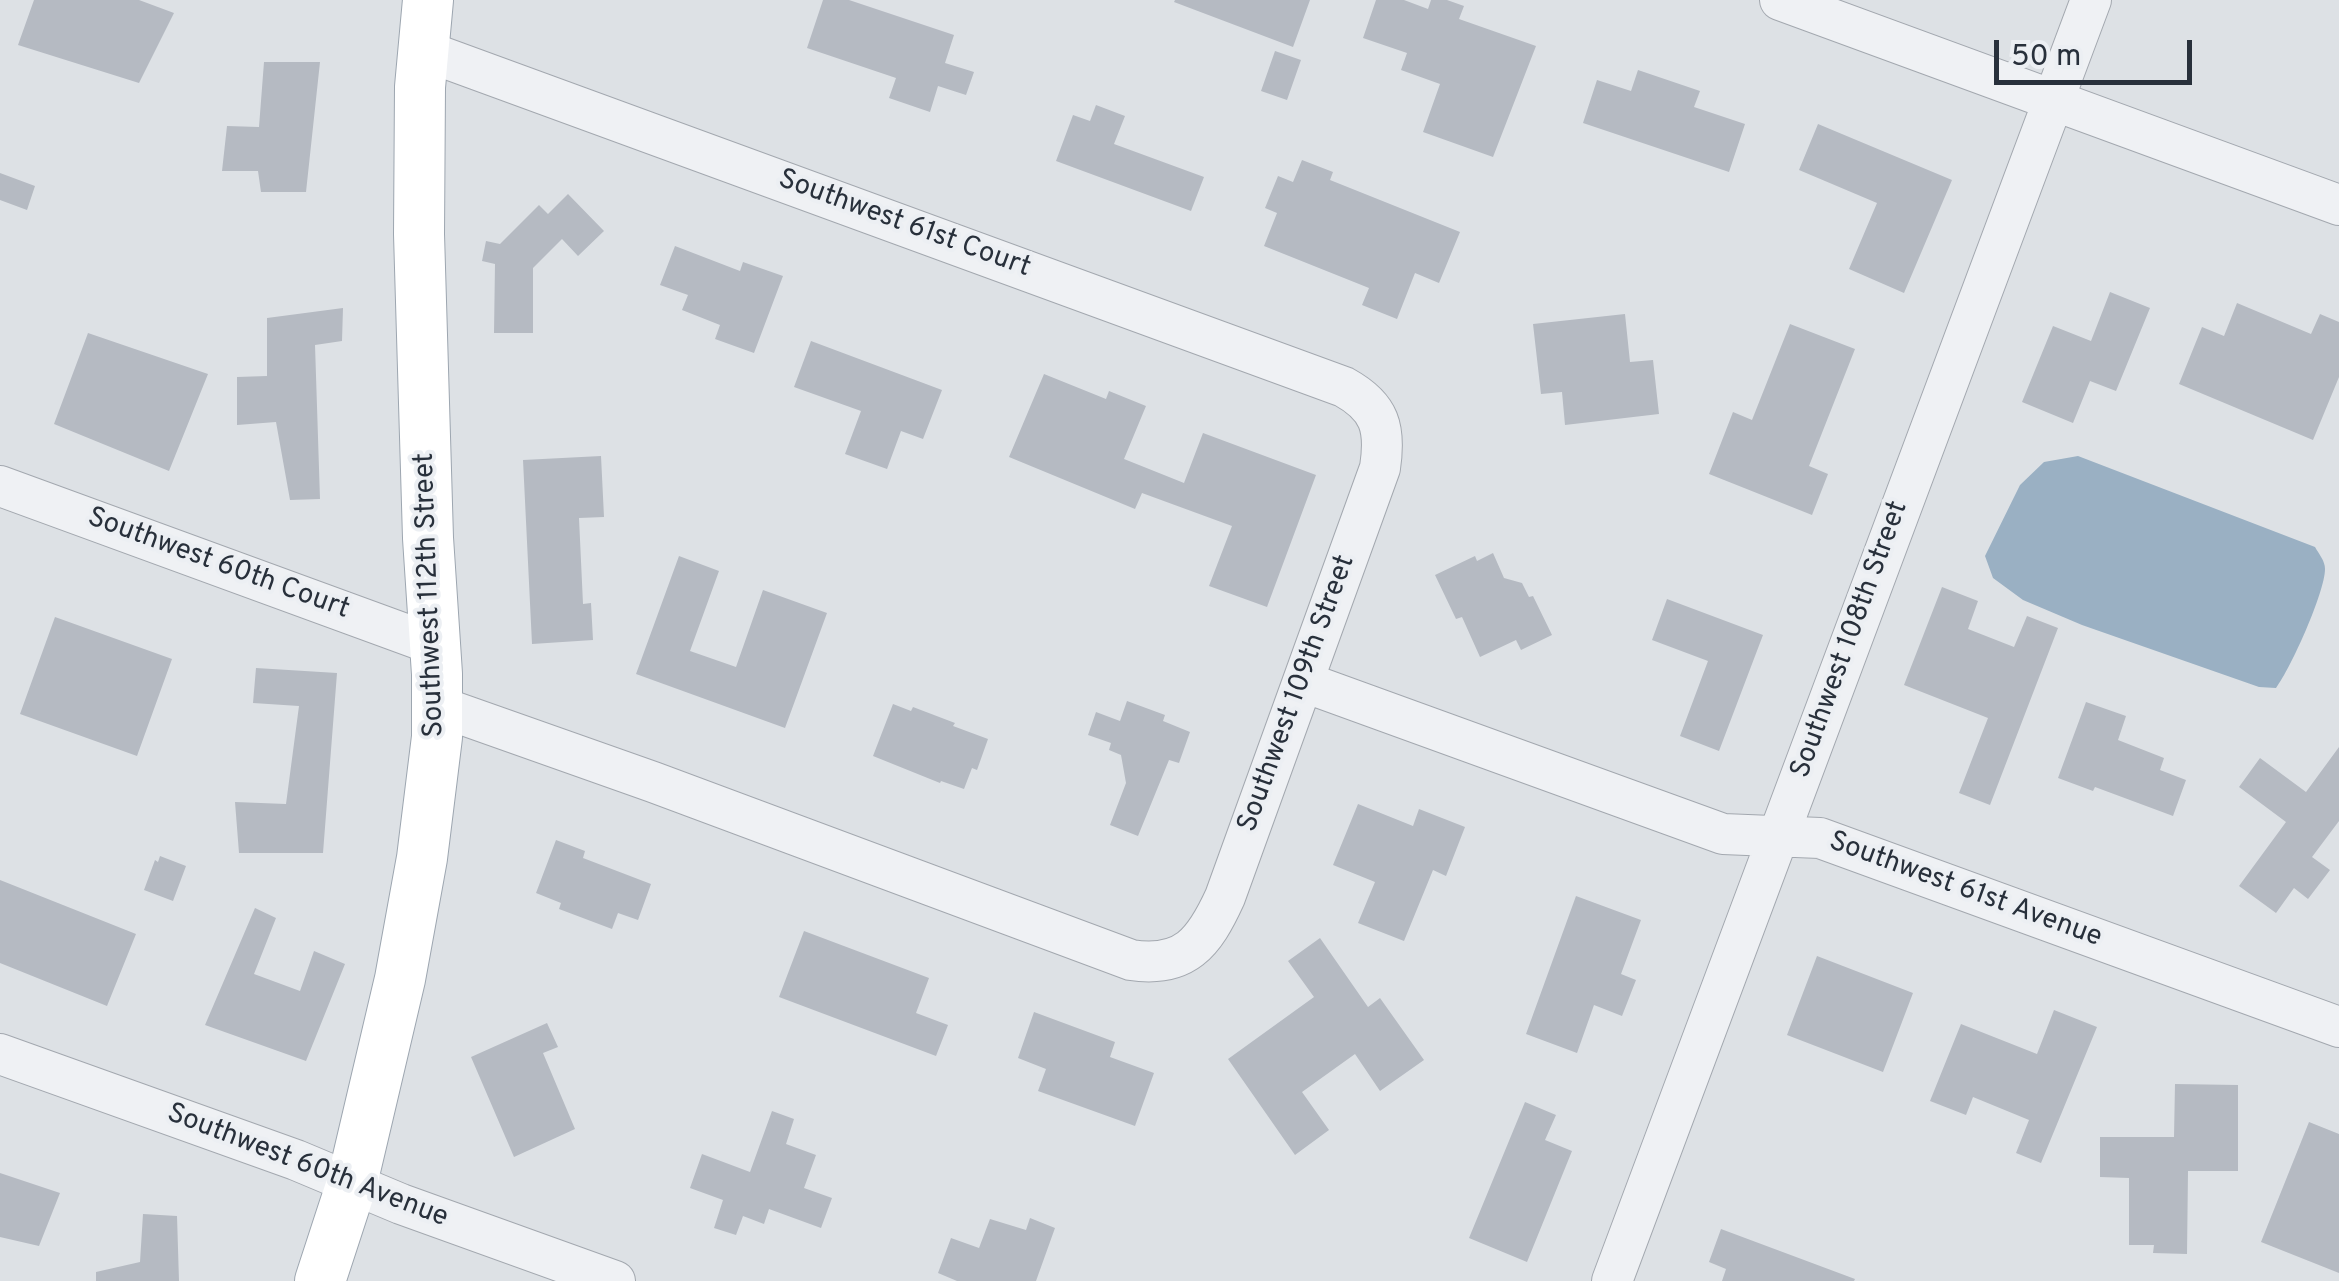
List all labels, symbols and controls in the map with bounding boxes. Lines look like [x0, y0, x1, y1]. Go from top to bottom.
scale bar [1999, 20, 2196, 82]
text: 50 m [2011, 39, 2081, 76]
street label: Southwest 61st Court [773, 164, 1035, 286]
street label: Southwest 112th Street [409, 452, 453, 738]
street label: Southwest 108th Street [1785, 497, 1917, 783]
street label: Southwest 60th Court [82, 502, 354, 628]
street label: Southwest 109th Street [1232, 551, 1364, 837]
street label: Southwest 61st Avenue [1824, 826, 2106, 956]
street label: Southwest 60th Avenue [162, 1098, 452, 1236]

